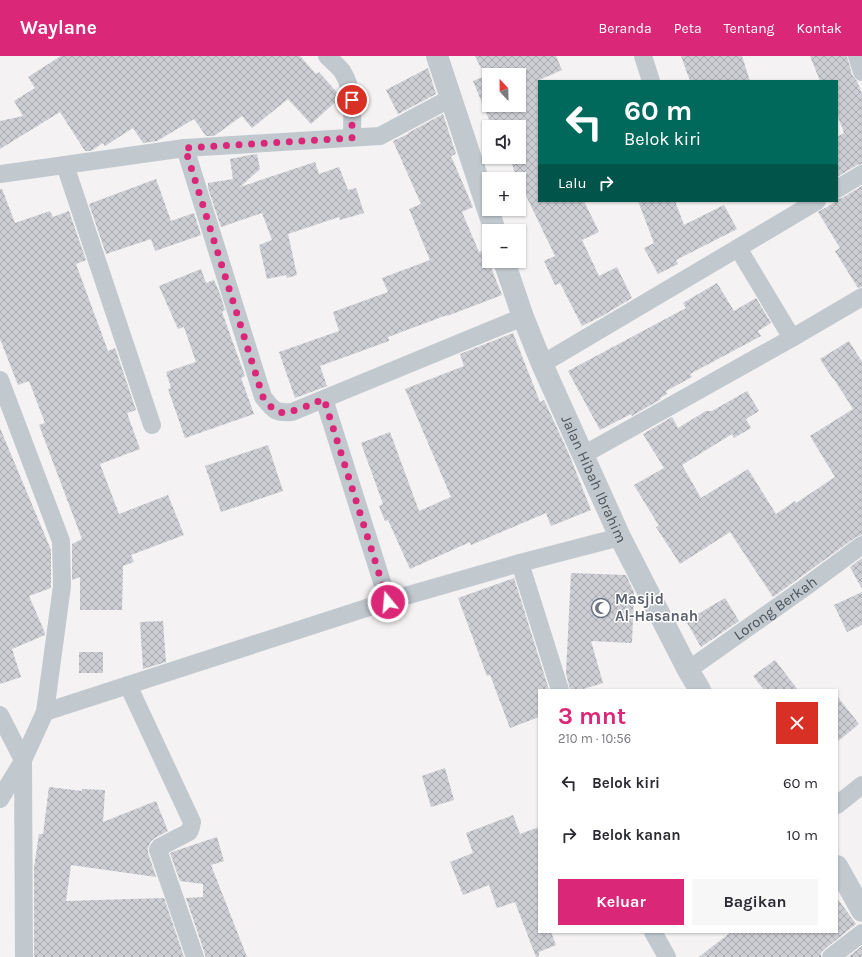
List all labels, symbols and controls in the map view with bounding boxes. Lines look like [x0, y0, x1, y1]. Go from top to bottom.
text: Waylane [20, 17, 97, 39]
text: Beranda [599, 20, 652, 37]
text: Peta [674, 20, 702, 37]
text: Tentang [724, 20, 775, 37]
text: Kontak [797, 20, 842, 37]
north arrow [482, 68, 526, 112]
map controls [482, 68, 526, 268]
pin [335, 83, 369, 117]
icon: arrive [341, 89, 363, 111]
text: 60 m [624, 94, 692, 127]
icon: left [558, 96, 610, 148]
button: sound [482, 120, 526, 164]
text: Belok kiri [624, 128, 701, 150]
button: + [482, 172, 526, 216]
icon: right [595, 172, 617, 194]
text: Lalu [558, 174, 587, 192]
button: − [482, 224, 526, 268]
street label: Jalan Hibah Ibrahim [557, 412, 630, 546]
street label: Lorong Berkah [730, 572, 821, 644]
position arrow [367, 581, 409, 623]
place label: Masjid Al-Hasanah [615, 590, 698, 625]
mosque icon: Masjid Al-Hasanah [590, 597, 612, 619]
text: 3 mnt [558, 702, 626, 730]
button: close [776, 702, 818, 744]
text: 210 m · 10:56 [558, 731, 631, 746]
icon: left [558, 772, 580, 794]
text: Belok kiri [592, 774, 660, 792]
text: 60 m [783, 774, 818, 792]
icon: right [558, 824, 580, 846]
text: Belok kanan [592, 826, 681, 844]
text: 10 m [787, 826, 818, 844]
button: Keluar [558, 879, 684, 925]
button: Bagikan [692, 879, 818, 925]

